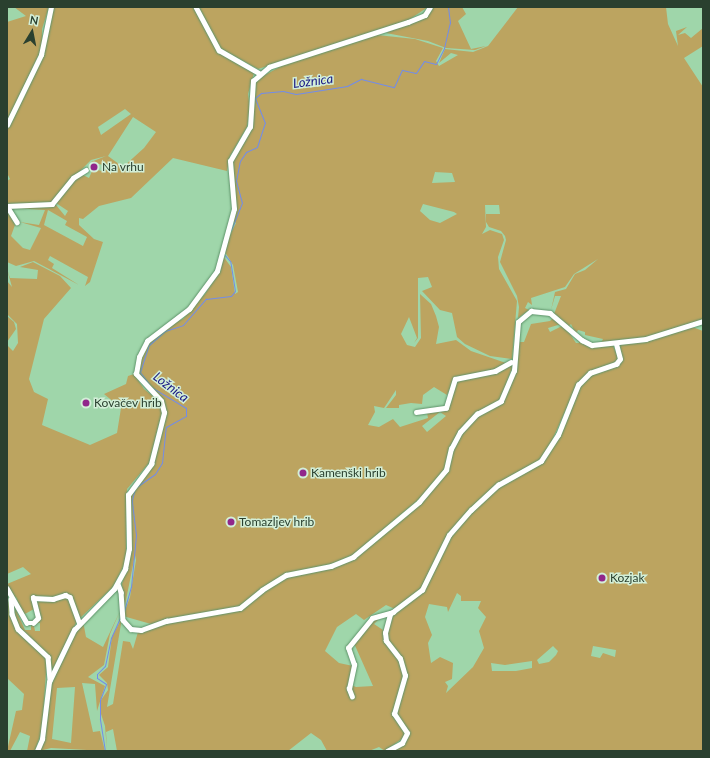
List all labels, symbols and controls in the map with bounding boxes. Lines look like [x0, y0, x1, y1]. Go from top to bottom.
north arrow [12, 12, 52, 52]
text: N [29, 13, 39, 27]
water label: Ložnica [292, 71, 334, 91]
place label: Na vrhu [102, 160, 144, 174]
marker: Na vrhu [89, 162, 99, 172]
water label: Ložnica [150, 369, 192, 405]
place label: Kovačev hrib [94, 396, 162, 410]
marker: Kovačev hrib [81, 398, 91, 408]
place label: Kamenški hrib [311, 466, 386, 480]
marker: Kamenški hrib [298, 468, 308, 478]
place label: Tomazljev hrib [239, 515, 315, 529]
marker: Tomazljev hrib [226, 517, 236, 527]
place label: Kozjak [610, 571, 645, 585]
marker: Kozjak [597, 573, 607, 583]

